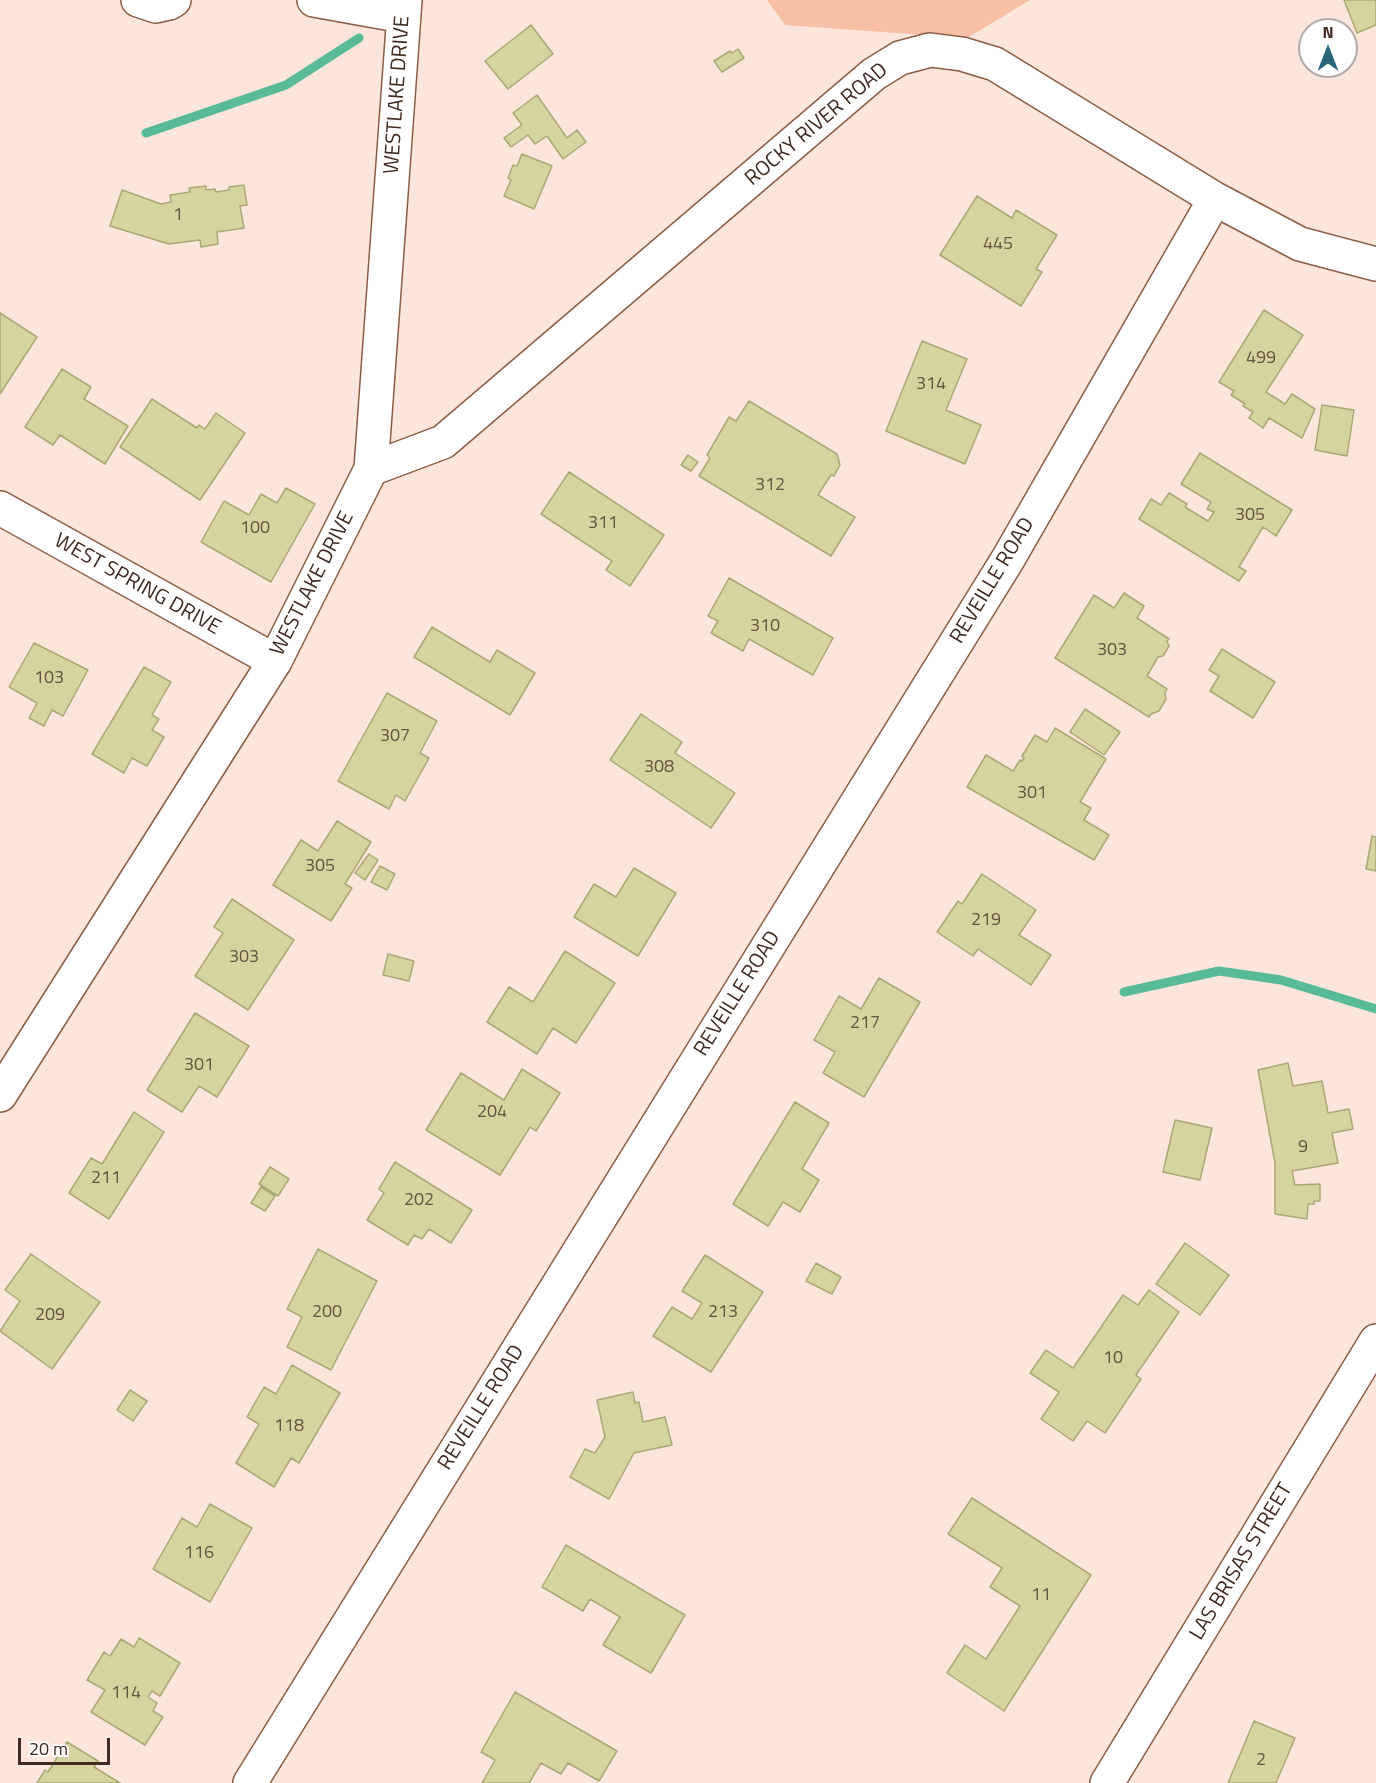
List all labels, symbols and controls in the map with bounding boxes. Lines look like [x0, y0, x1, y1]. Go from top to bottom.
street label: WESTLAKE DRIVE [380, 15, 416, 175]
north arrow [1298, 18, 1358, 78]
text: N [1322, 20, 1334, 44]
street label: ROCKY RIVER ROAD [741, 58, 893, 192]
house number: 1 [173, 205, 183, 227]
house number: 445 [983, 234, 1013, 256]
house number: 499 [1246, 348, 1276, 370]
house number: 314 [916, 374, 946, 396]
house number: 312 [755, 475, 785, 497]
house number: 305 [1235, 505, 1265, 527]
street label: WESTLAKE DRIVE [266, 508, 360, 660]
house number: 311 [588, 513, 618, 535]
street label: REVEILLE ROAD [946, 513, 1040, 649]
house number: 100 [240, 518, 270, 540]
street label: WEST SPRING DRIVE [49, 529, 225, 641]
house number: 310 [750, 616, 780, 638]
house number: 303 [1097, 640, 1127, 662]
house number: 103 [34, 668, 64, 690]
house number: 307 [380, 726, 410, 748]
house number: 308 [644, 757, 674, 779]
house number: 301 [1017, 783, 1047, 805]
house number: 305 [305, 856, 335, 878]
house number: 219 [971, 910, 1001, 932]
street label: REVEILLE ROAD [690, 927, 786, 1061]
house number: 303 [229, 947, 259, 969]
house number: 217 [850, 1013, 880, 1035]
house number: 301 [184, 1055, 214, 1077]
house number: 204 [477, 1102, 507, 1124]
house number: 9 [1298, 1137, 1308, 1159]
house number: 211 [91, 1168, 121, 1190]
house number: 202 [404, 1190, 434, 1212]
house number: 200 [312, 1302, 342, 1324]
house number: 213 [708, 1302, 738, 1324]
house number: 209 [35, 1305, 65, 1327]
street label: REVEILLE ROAD [434, 1341, 530, 1475]
house number: 10 [1103, 1348, 1123, 1370]
house number: 118 [274, 1416, 304, 1438]
street label: LAS BRISAS STREET [1185, 1479, 1299, 1645]
house number: 116 [184, 1543, 214, 1565]
house number: 11 [1031, 1585, 1051, 1607]
house number: 114 [111, 1683, 141, 1705]
scale bar [21, 1726, 112, 1764]
text: 20 m [29, 1735, 68, 1762]
house number: 2 [1256, 1750, 1266, 1772]

